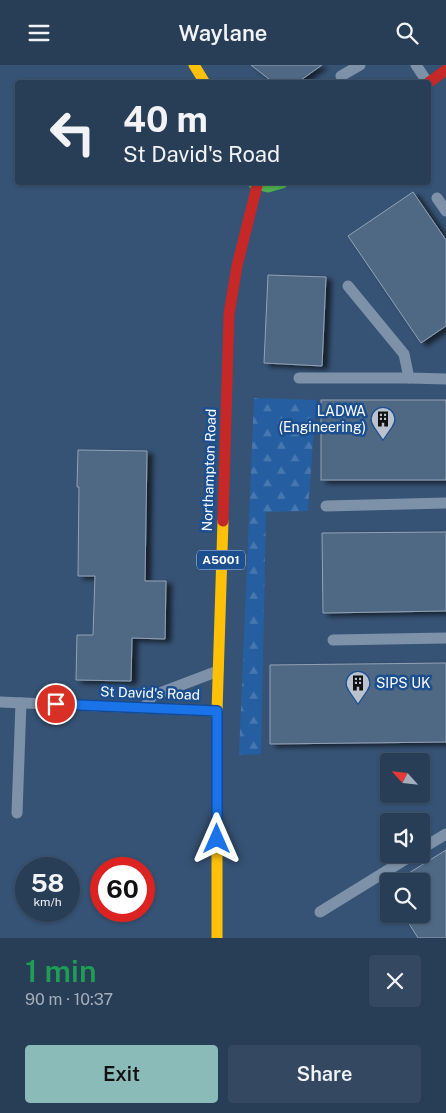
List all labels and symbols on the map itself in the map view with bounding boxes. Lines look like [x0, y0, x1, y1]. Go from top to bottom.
place label: LADWA (Engineering) [279, 403, 366, 435]
building icon: LADWA (Engineering) [370, 406, 396, 440]
street label: Northampton Road [199, 408, 219, 532]
road number: A5001 [197, 551, 245, 569]
building icon: SIPS UK [345, 670, 371, 704]
place label: SIPS UK [376, 675, 431, 691]
pin [35, 683, 77, 725]
street label: St David's Road [100, 683, 200, 703]
north arrow [380, 753, 430, 803]
position arrow [190, 812, 242, 864]
speed limit sign: 60 [90, 857, 155, 922]

